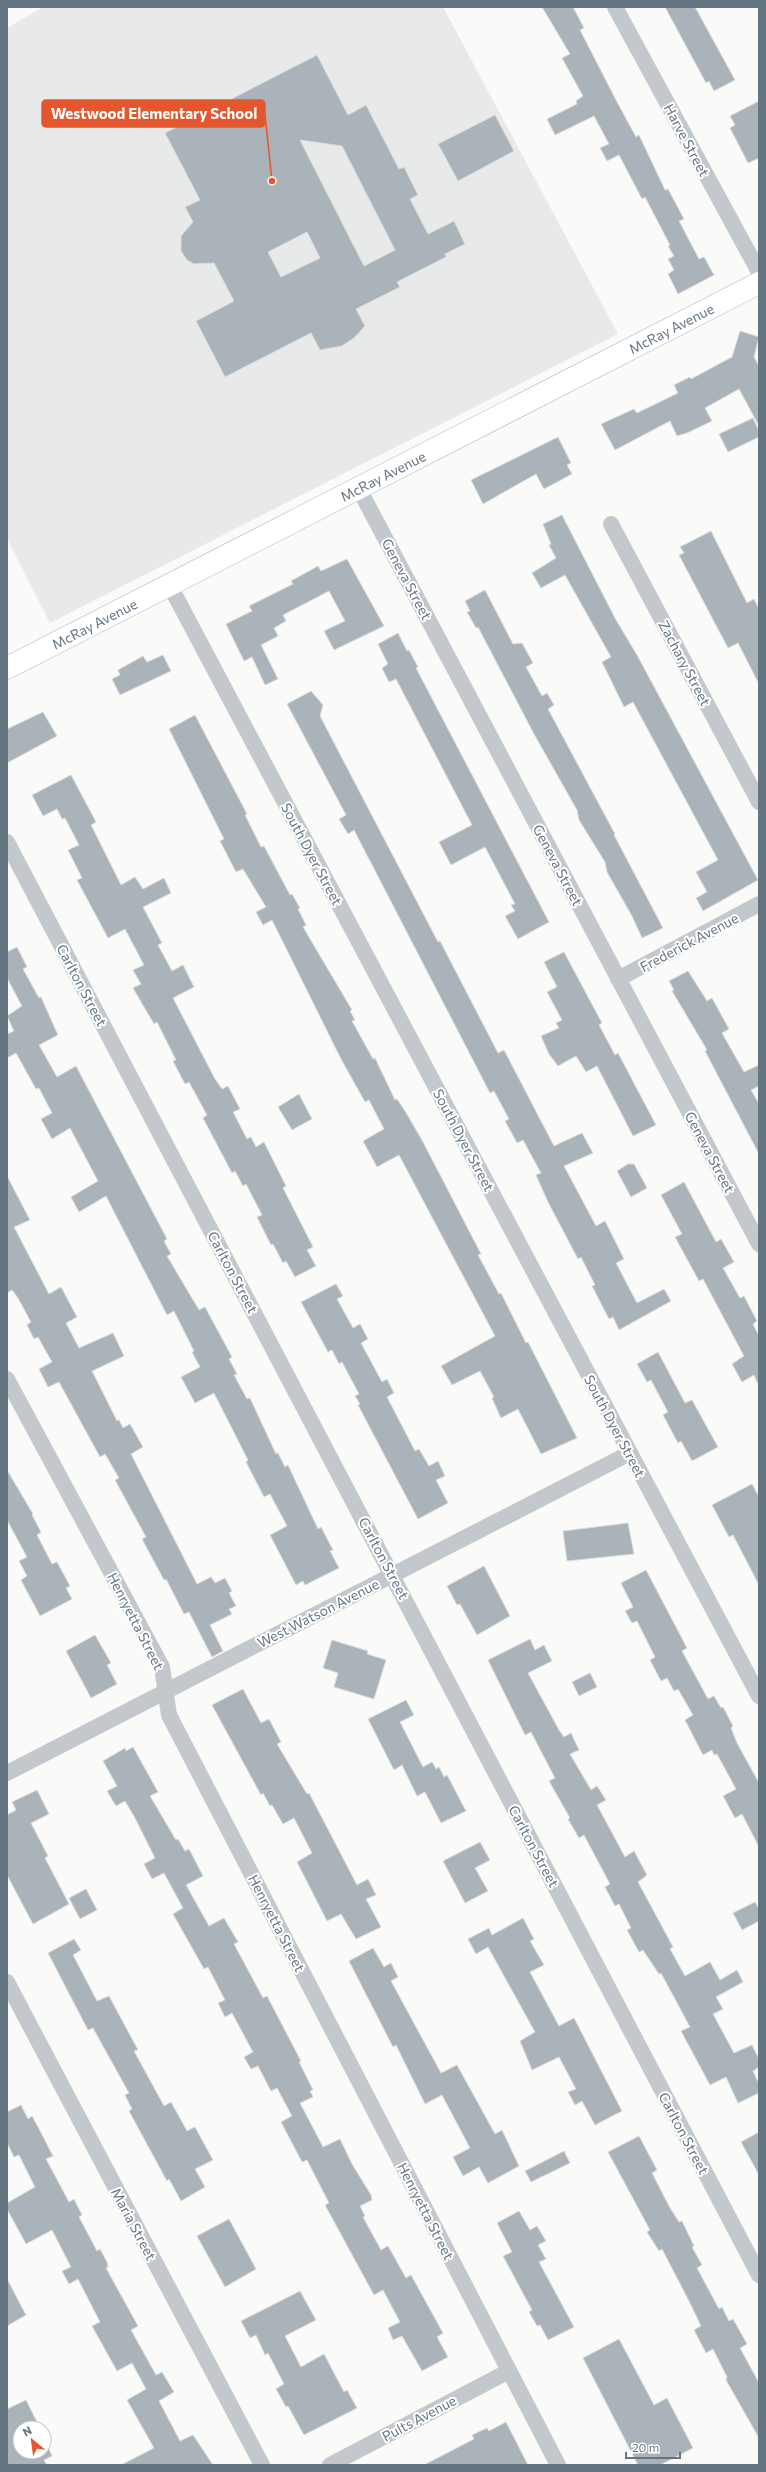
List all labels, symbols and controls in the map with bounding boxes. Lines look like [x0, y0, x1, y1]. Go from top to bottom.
callout: Westwood Elementary School [42, 100, 265, 127]
street label: Harve Street [661, 101, 713, 180]
text: Westwood Elementary School [51, 104, 257, 122]
street label: McRay Avenue [626, 299, 717, 357]
street label: McRay Avenue [337, 447, 428, 505]
street label: Geneva Street [378, 535, 436, 623]
street label: McRay Avenue [49, 594, 140, 652]
street label: Zachary Street [655, 617, 715, 709]
street label: South Dyer Street [278, 800, 346, 908]
street label: Geneva Street [529, 821, 587, 909]
street label: Frederick Avenue [637, 909, 741, 975]
street label: Carlton Street [53, 941, 111, 1029]
street label: South Dyer Street [430, 1086, 498, 1194]
street label: Geneva Street [681, 1108, 739, 1196]
street label: Carlton Street [204, 1228, 262, 1316]
street label: South Dyer Street [581, 1372, 649, 1480]
street label: Carlton Street [355, 1514, 413, 1602]
street label: Henryetta Street [104, 1570, 168, 1673]
street label: West Watson Avenue [254, 1575, 382, 1651]
street label: Carlton Street [505, 1802, 563, 1890]
street label: Henryetta Street [245, 1872, 309, 1975]
street label: Carlton Street [655, 2089, 713, 2177]
street label: Henryetta Street [394, 2160, 458, 2263]
street label: Maria Street [108, 2185, 160, 2263]
street label: Pults Avenue [379, 2391, 459, 2445]
north arrow [12, 2420, 52, 2460]
text: N [20, 2423, 34, 2439]
scale bar [626, 2434, 680, 2460]
text: 20 m [632, 2440, 659, 2454]

